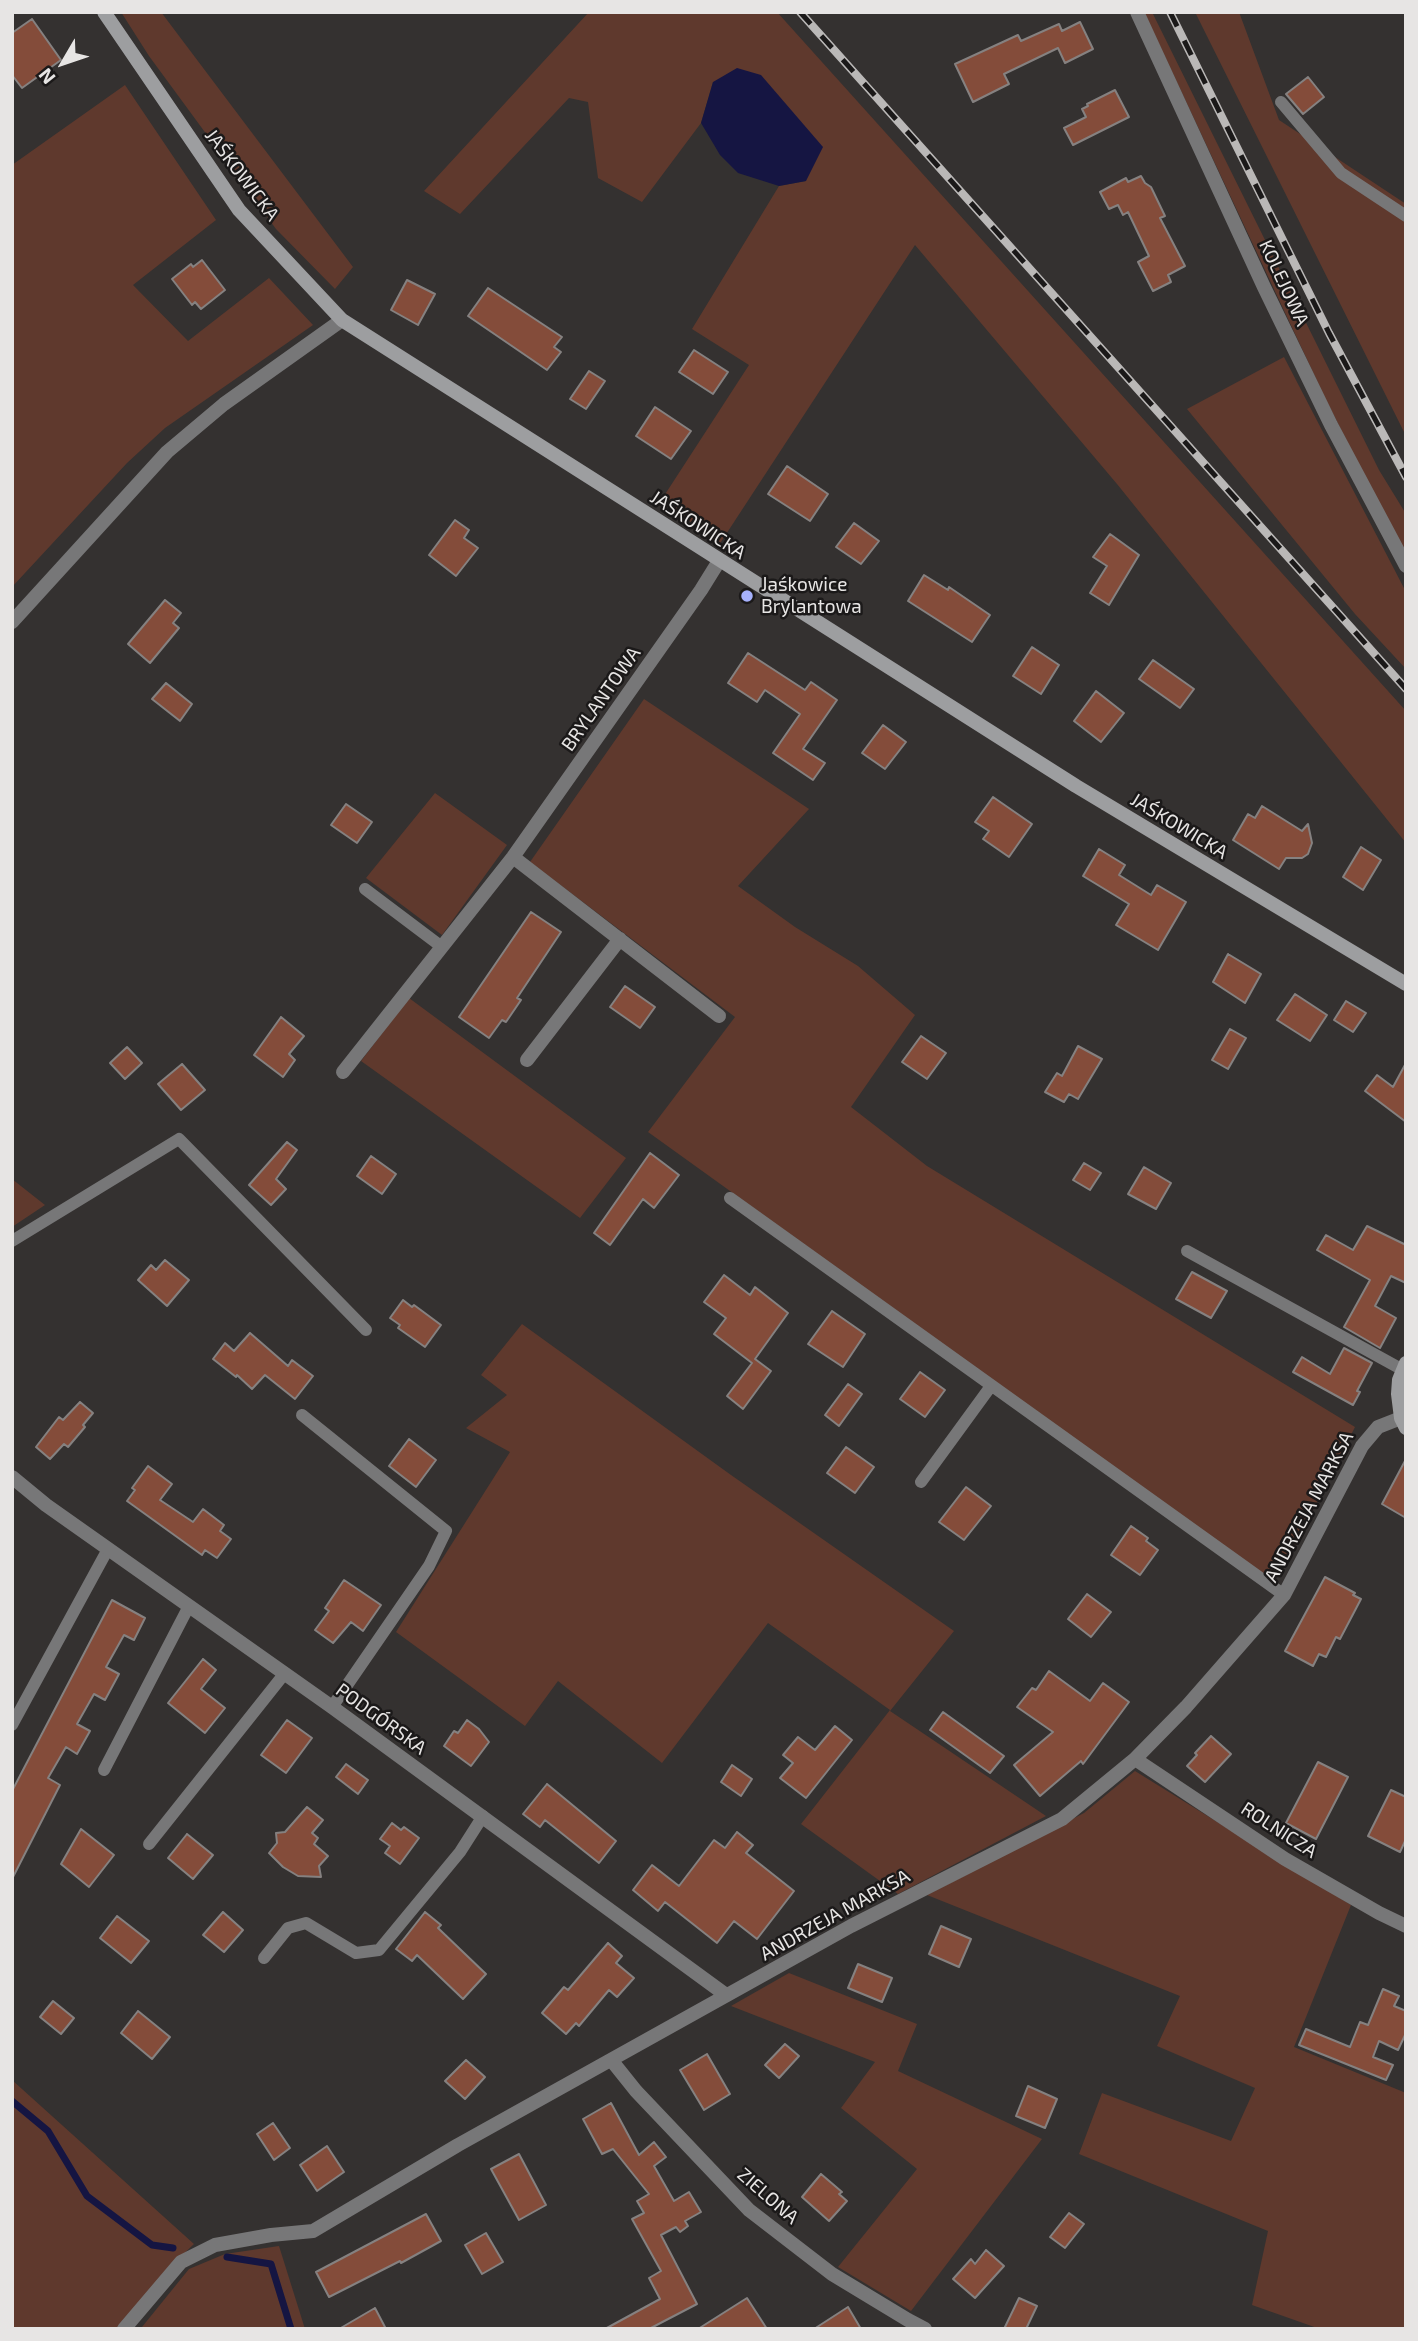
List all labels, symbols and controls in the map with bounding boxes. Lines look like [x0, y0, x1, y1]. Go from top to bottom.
north arrow [28, 28, 98, 98]
text: N [33, 64, 60, 89]
street label: JAŚKOWICKA [200, 124, 284, 226]
street label: KOLEJOWA [1254, 236, 1314, 330]
street label: JAŚKOWICKA [646, 486, 750, 564]
place label: Jaśkowice Brylantowa [761, 574, 862, 618]
marker: Jaśkowice Brylantowa [739, 588, 755, 604]
street label: BRYLANTOWA [557, 642, 645, 756]
street label: JAŚKOWICKA [1126, 788, 1232, 864]
street label: ANDRZEJA MARKSA [1260, 1428, 1358, 1586]
street label: PODGÓRSKA [331, 1678, 431, 1760]
street label: ROLNICZA [1237, 1797, 1321, 1863]
street label: ANDRZEJA MARKSA [756, 1864, 914, 1966]
street label: ZIELONA [733, 2163, 803, 2229]

